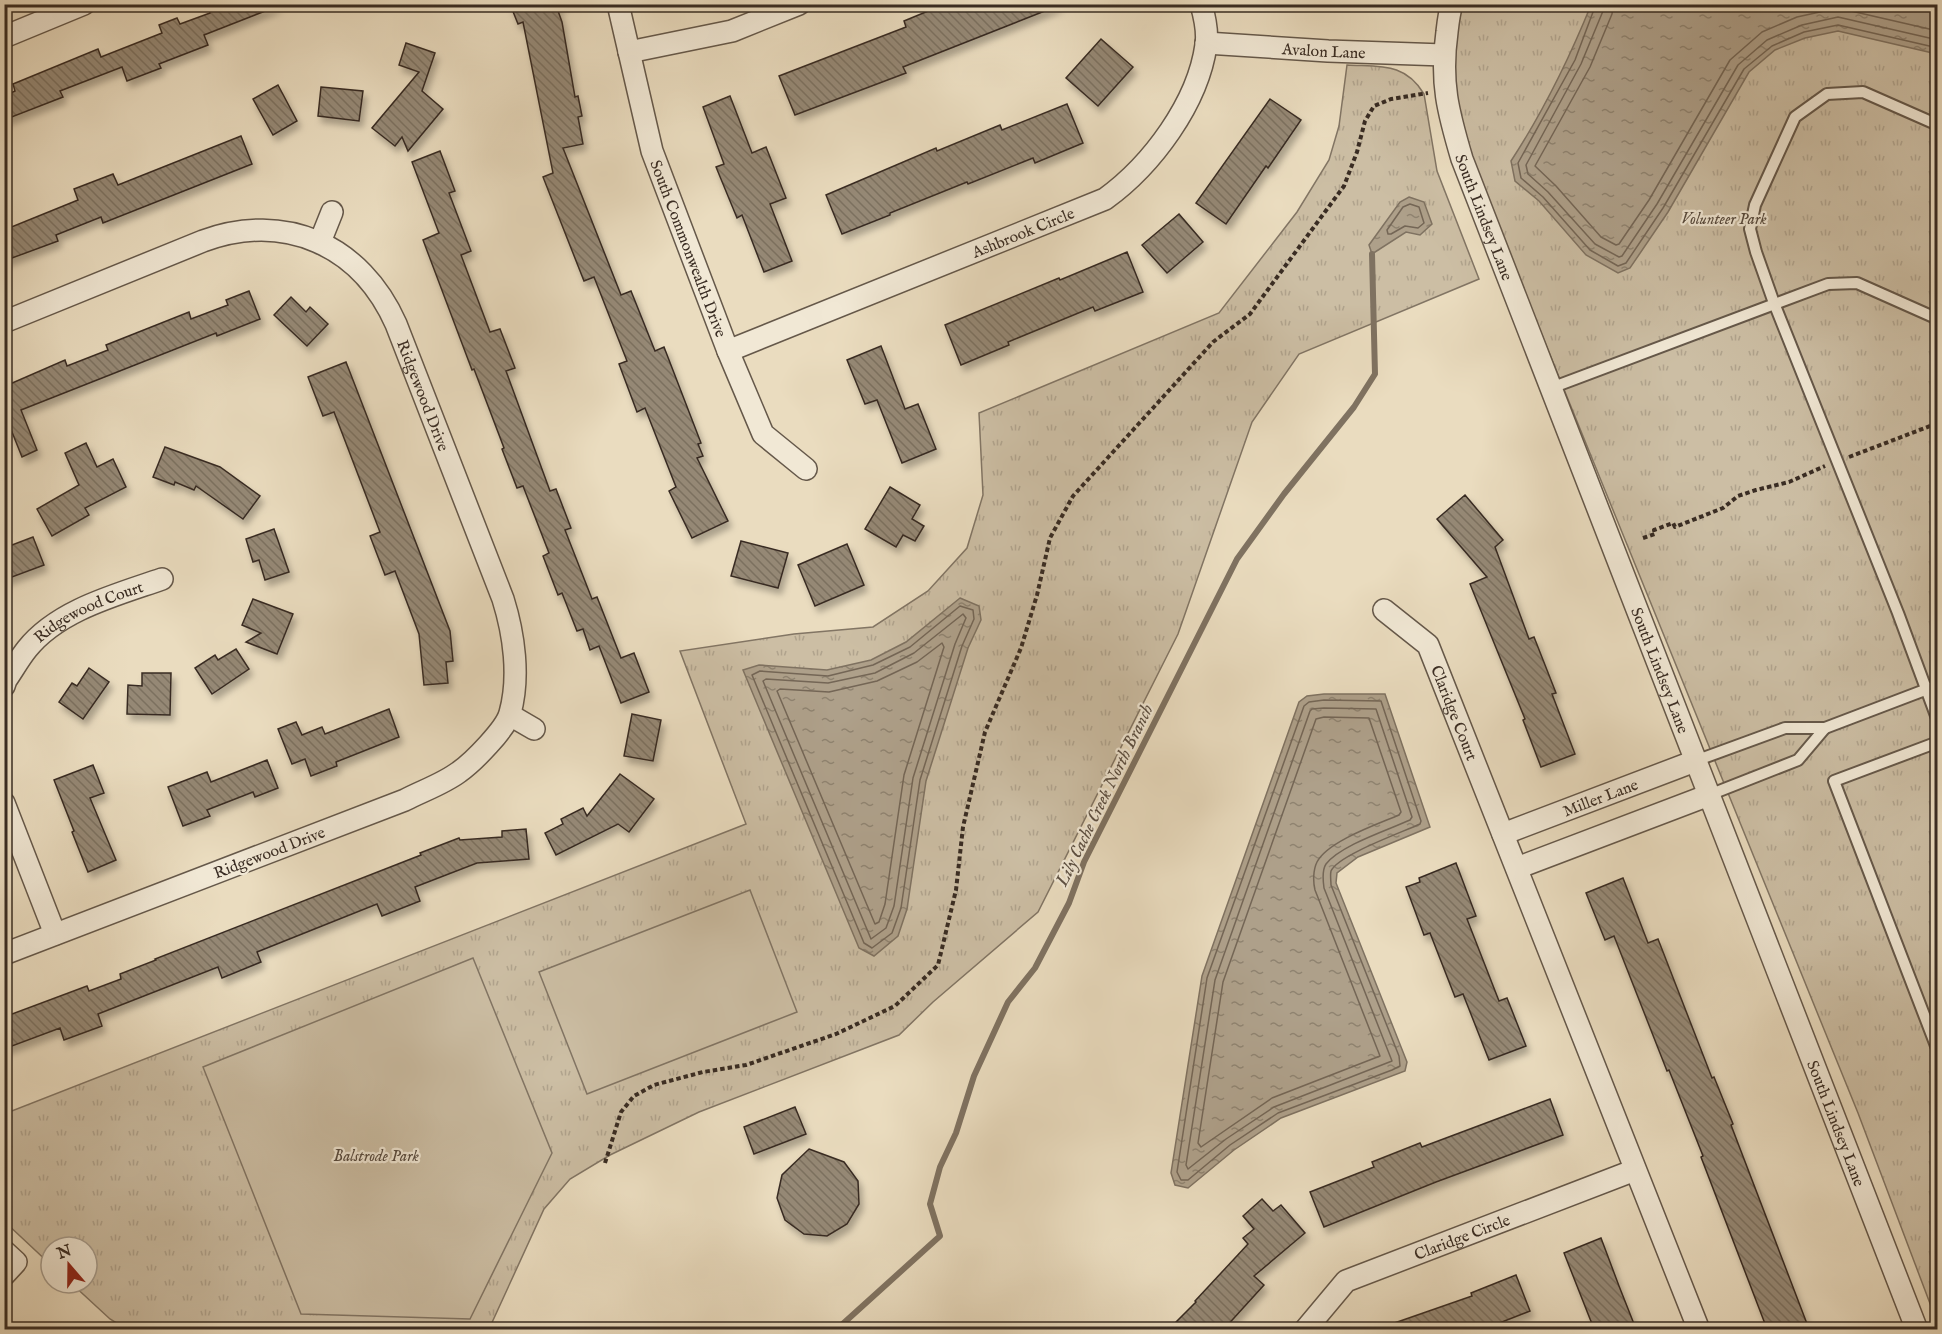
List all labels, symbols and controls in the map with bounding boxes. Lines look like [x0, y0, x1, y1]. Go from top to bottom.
street label: Avalon Lane [1280, 40, 1366, 64]
street label: South Lindsey Lane [1449, 152, 1516, 284]
street label: South Commonwealth Drive [644, 158, 730, 341]
street label: Ashbrook Circle [969, 204, 1078, 264]
park label: Volunteer Park [1681, 210, 1767, 230]
street label: Ridgewood Drive [391, 337, 453, 455]
street label: Ridgewood Court [30, 578, 147, 648]
street label: South Lindsey Lane [1625, 605, 1692, 737]
street label: Claridge Court [1425, 663, 1481, 764]
water label: Lily Cache Creek North Branch [1051, 700, 1160, 891]
street label: Miller Lane [1560, 776, 1641, 822]
street label: Ridgewood Drive [211, 823, 328, 884]
street label: South Lindsey Lane [1801, 1058, 1868, 1190]
park label: Balstrode Park [333, 1147, 419, 1167]
street label: Claridge Circle [1412, 1211, 1513, 1266]
north arrow [39, 1235, 99, 1295]
text: N [54, 1241, 75, 1265]

